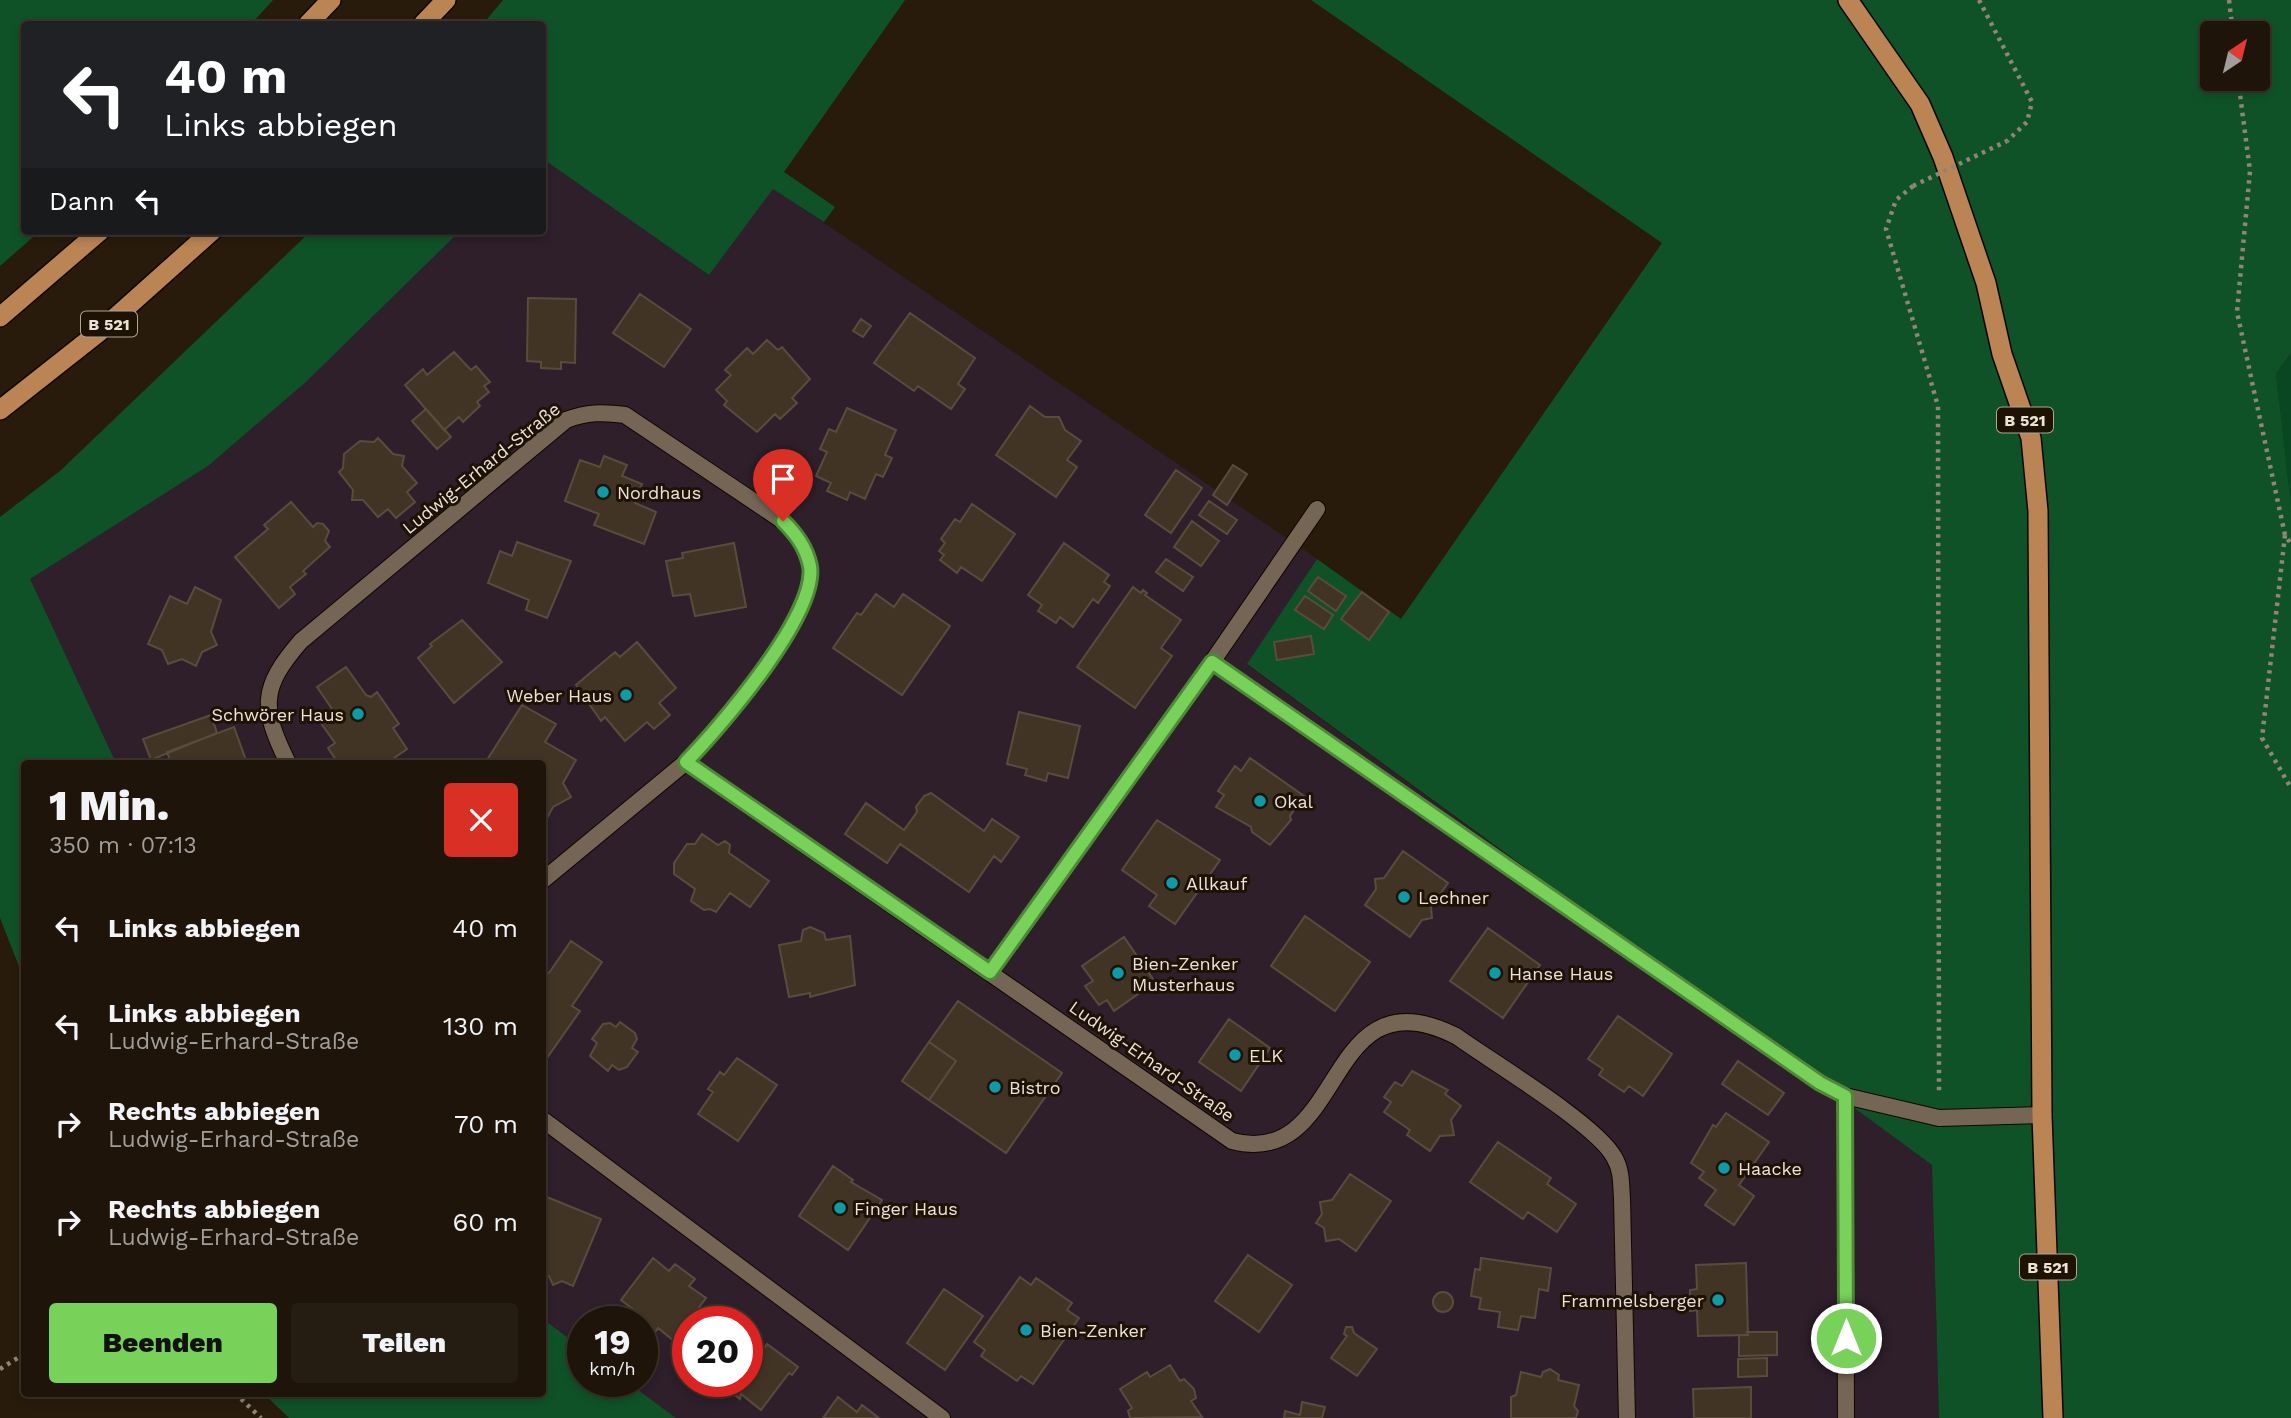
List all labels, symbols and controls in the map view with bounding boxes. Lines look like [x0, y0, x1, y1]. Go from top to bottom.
north arrow [2200, 21, 2270, 91]
map controls [2200, 21, 2270, 91]
text: 40 m [164, 47, 287, 105]
icon: left [49, 49, 140, 140]
text: Links abbiegen [164, 106, 398, 144]
icon: left [129, 182, 167, 220]
text: Dann [49, 186, 115, 216]
road number: B 521 [81, 312, 137, 336]
street label: Ludwig-Erhard-Straße [398, 398, 564, 538]
road number: B 521 [1997, 408, 2053, 432]
pin [753, 449, 813, 521]
icon: arrive [764, 460, 802, 498]
place label: Nordhaus [617, 482, 701, 503]
marker: Nordhaus [595, 484, 611, 500]
place label: Weber Haus [506, 685, 612, 706]
marker: Weber Haus [618, 687, 634, 703]
place label: Schwörer Haus [211, 704, 344, 725]
marker: Schwörer Haus [350, 706, 366, 722]
text: 1 Min. [49, 781, 169, 830]
button: close [444, 783, 518, 857]
place label: Okal [1274, 791, 1314, 812]
marker: Okal [1252, 793, 1268, 809]
text: 350 m · 07:13 [49, 832, 197, 859]
place label: Allkauf [1186, 873, 1247, 894]
marker: Allkauf [1164, 875, 1180, 891]
place label: Lechner [1418, 887, 1489, 908]
marker: Lechner [1396, 889, 1412, 905]
icon: left [49, 909, 87, 947]
text: Links abbiegen [108, 913, 301, 943]
text: 40 m [452, 913, 518, 943]
place label: Bien-Zenker Musterhaus [1132, 953, 1238, 995]
place label: Hanse Haus [1509, 963, 1613, 984]
marker: Bien-Zenker Musterhaus [1110, 965, 1126, 981]
marker: Hanse Haus [1487, 965, 1503, 981]
street label: Ludwig-Erhard-Straße [1065, 996, 1239, 1126]
text: Links abbiegen [108, 998, 301, 1028]
icon: left [49, 1007, 87, 1045]
text: 130 m [443, 1011, 518, 1041]
text: Ludwig-Erhard-Straße [108, 1028, 359, 1055]
place label: ELK [1249, 1045, 1283, 1066]
marker: ELK [1227, 1047, 1243, 1063]
place label: Bistro [1009, 1077, 1060, 1098]
marker: Bistro [987, 1079, 1003, 1095]
text: Rechts abbiegen [108, 1096, 320, 1126]
icon: right [49, 1105, 87, 1143]
text: 70 m [454, 1109, 518, 1139]
text: Ludwig-Erhard-Straße [108, 1126, 359, 1153]
place label: Haacke [1738, 1158, 1802, 1179]
marker: Haacke [1716, 1160, 1732, 1176]
text: Rechts abbiegen [108, 1194, 320, 1224]
place label: Finger Haus [854, 1198, 958, 1219]
marker: Finger Haus [832, 1200, 848, 1216]
icon: right [49, 1203, 87, 1241]
text: 60 m [452, 1207, 518, 1237]
text: Ludwig-Erhard-Straße [108, 1224, 359, 1251]
road number: B 521 [2020, 1254, 2076, 1280]
place label: Frammelsberger [1561, 1290, 1704, 1311]
marker: Frammelsberger [1710, 1292, 1726, 1308]
position arrow [1809, 1301, 1883, 1375]
button: Beenden [49, 1303, 277, 1383]
button: Teilen [291, 1303, 518, 1383]
speed limit sign: 20 [672, 1306, 763, 1397]
place label: Bien-Zenker [1040, 1320, 1146, 1341]
text: 19 [594, 1321, 631, 1363]
marker: Bien-Zenker [1018, 1322, 1034, 1338]
text: km/h [589, 1358, 636, 1379]

